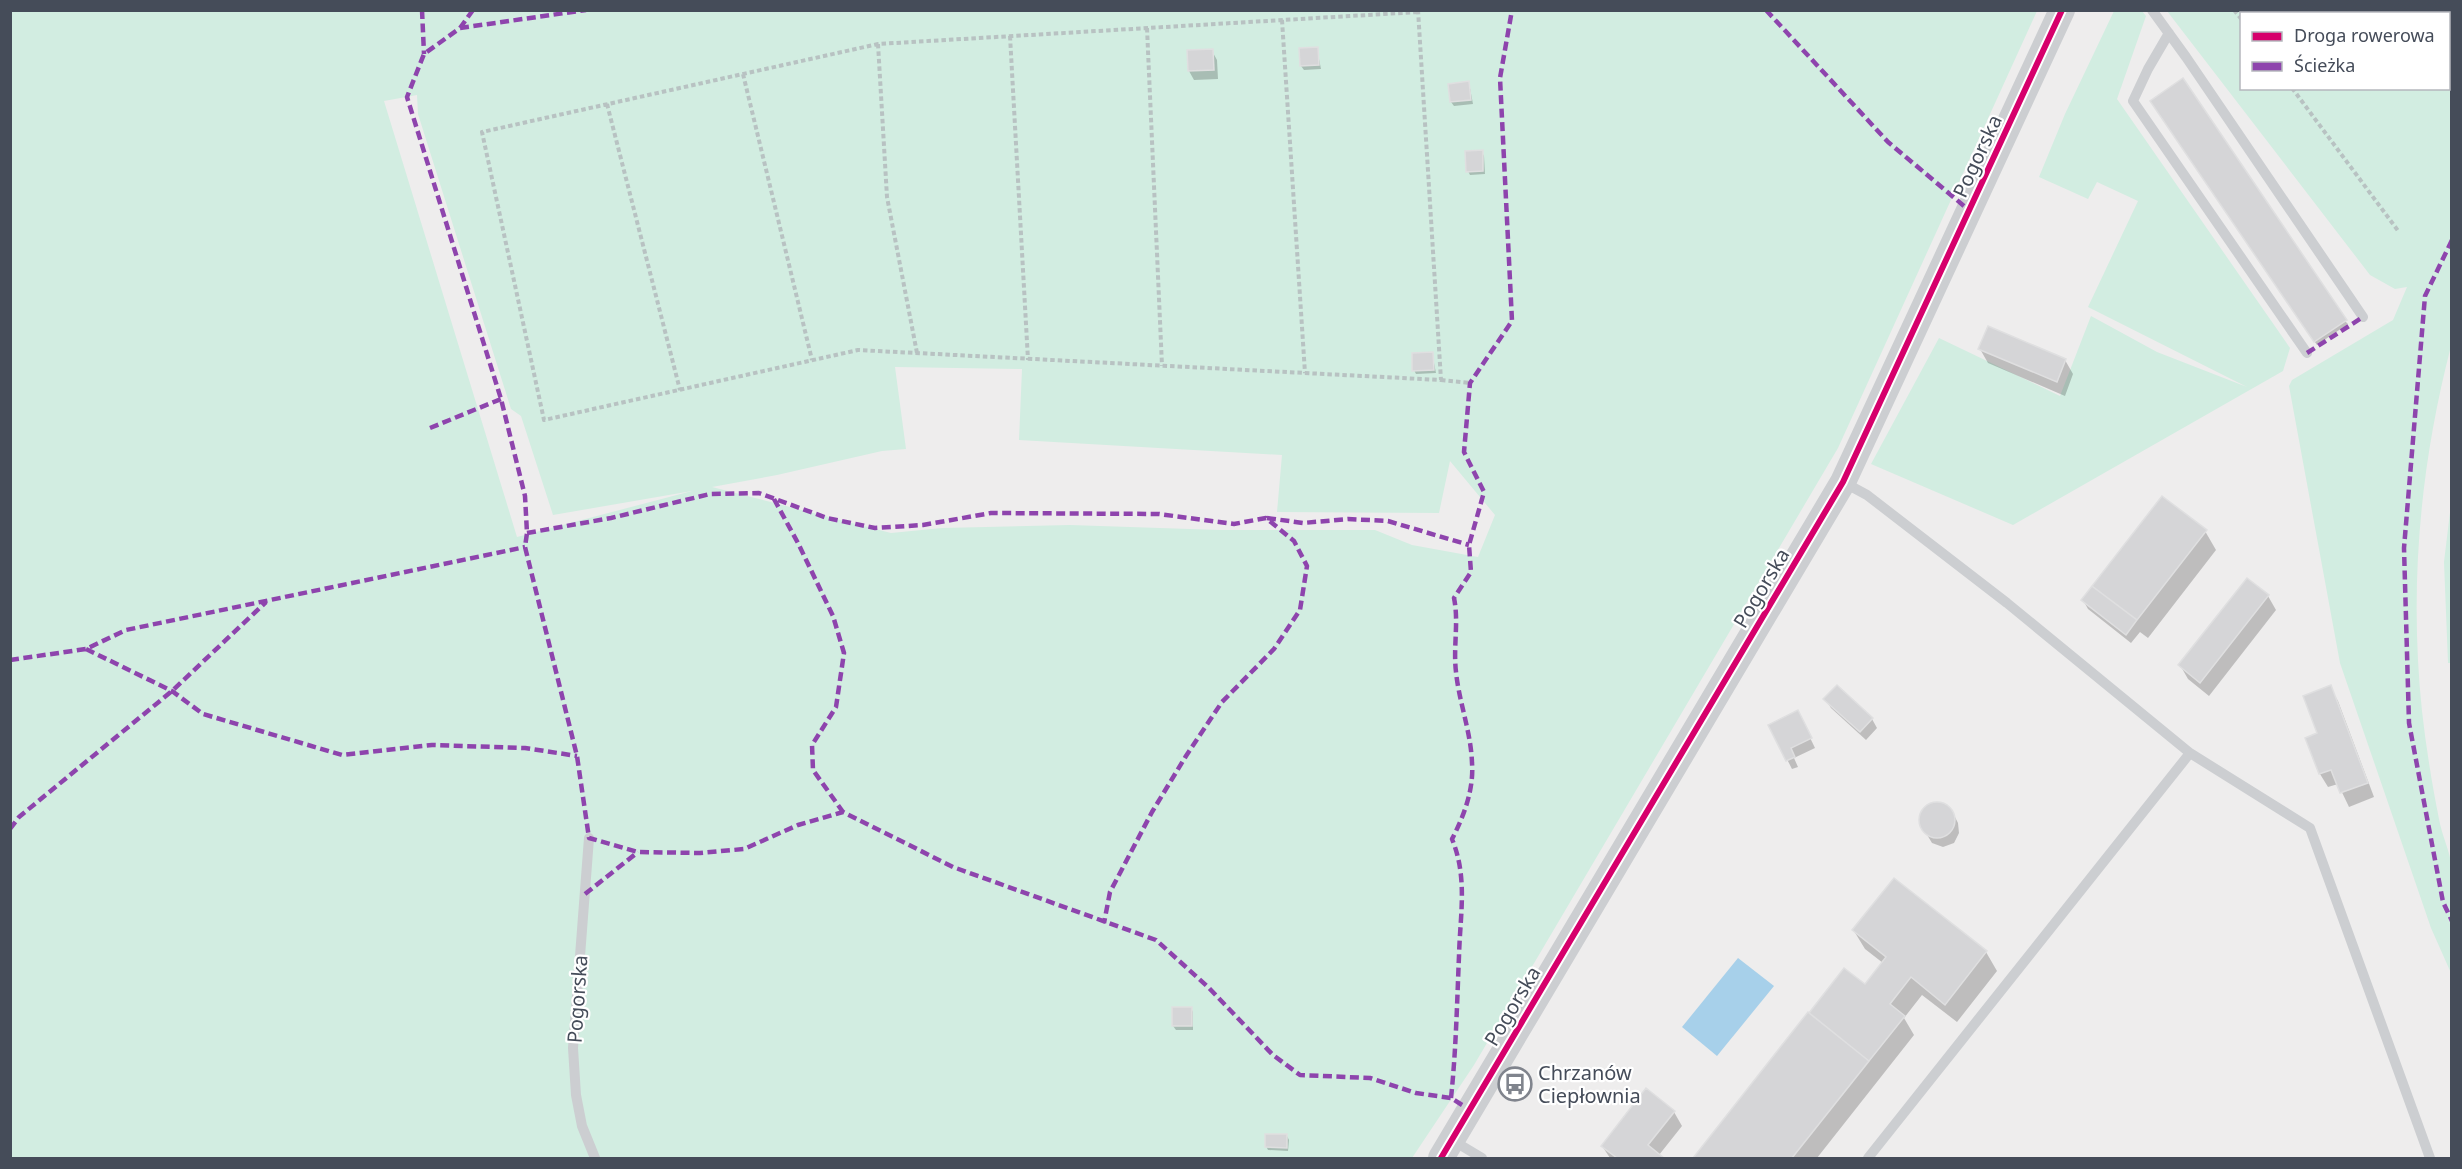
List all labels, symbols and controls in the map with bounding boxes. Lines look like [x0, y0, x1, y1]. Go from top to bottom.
legend [2240, 12, 2450, 90]
text: Droga rowerowa [2294, 23, 2435, 47]
text: Ścieżka [2294, 53, 2355, 77]
street label: Pogorska [1946, 110, 2008, 202]
street label: Pogorska [1727, 543, 1795, 633]
street label: Pogorska [560, 954, 594, 1044]
street label: Pogorska [1478, 961, 1546, 1051]
place label: Chrzanów Ciepłownia [1538, 1059, 1641, 1109]
bus stop icon: Chrzanów Ciepłownia [1497, 1066, 1533, 1102]

